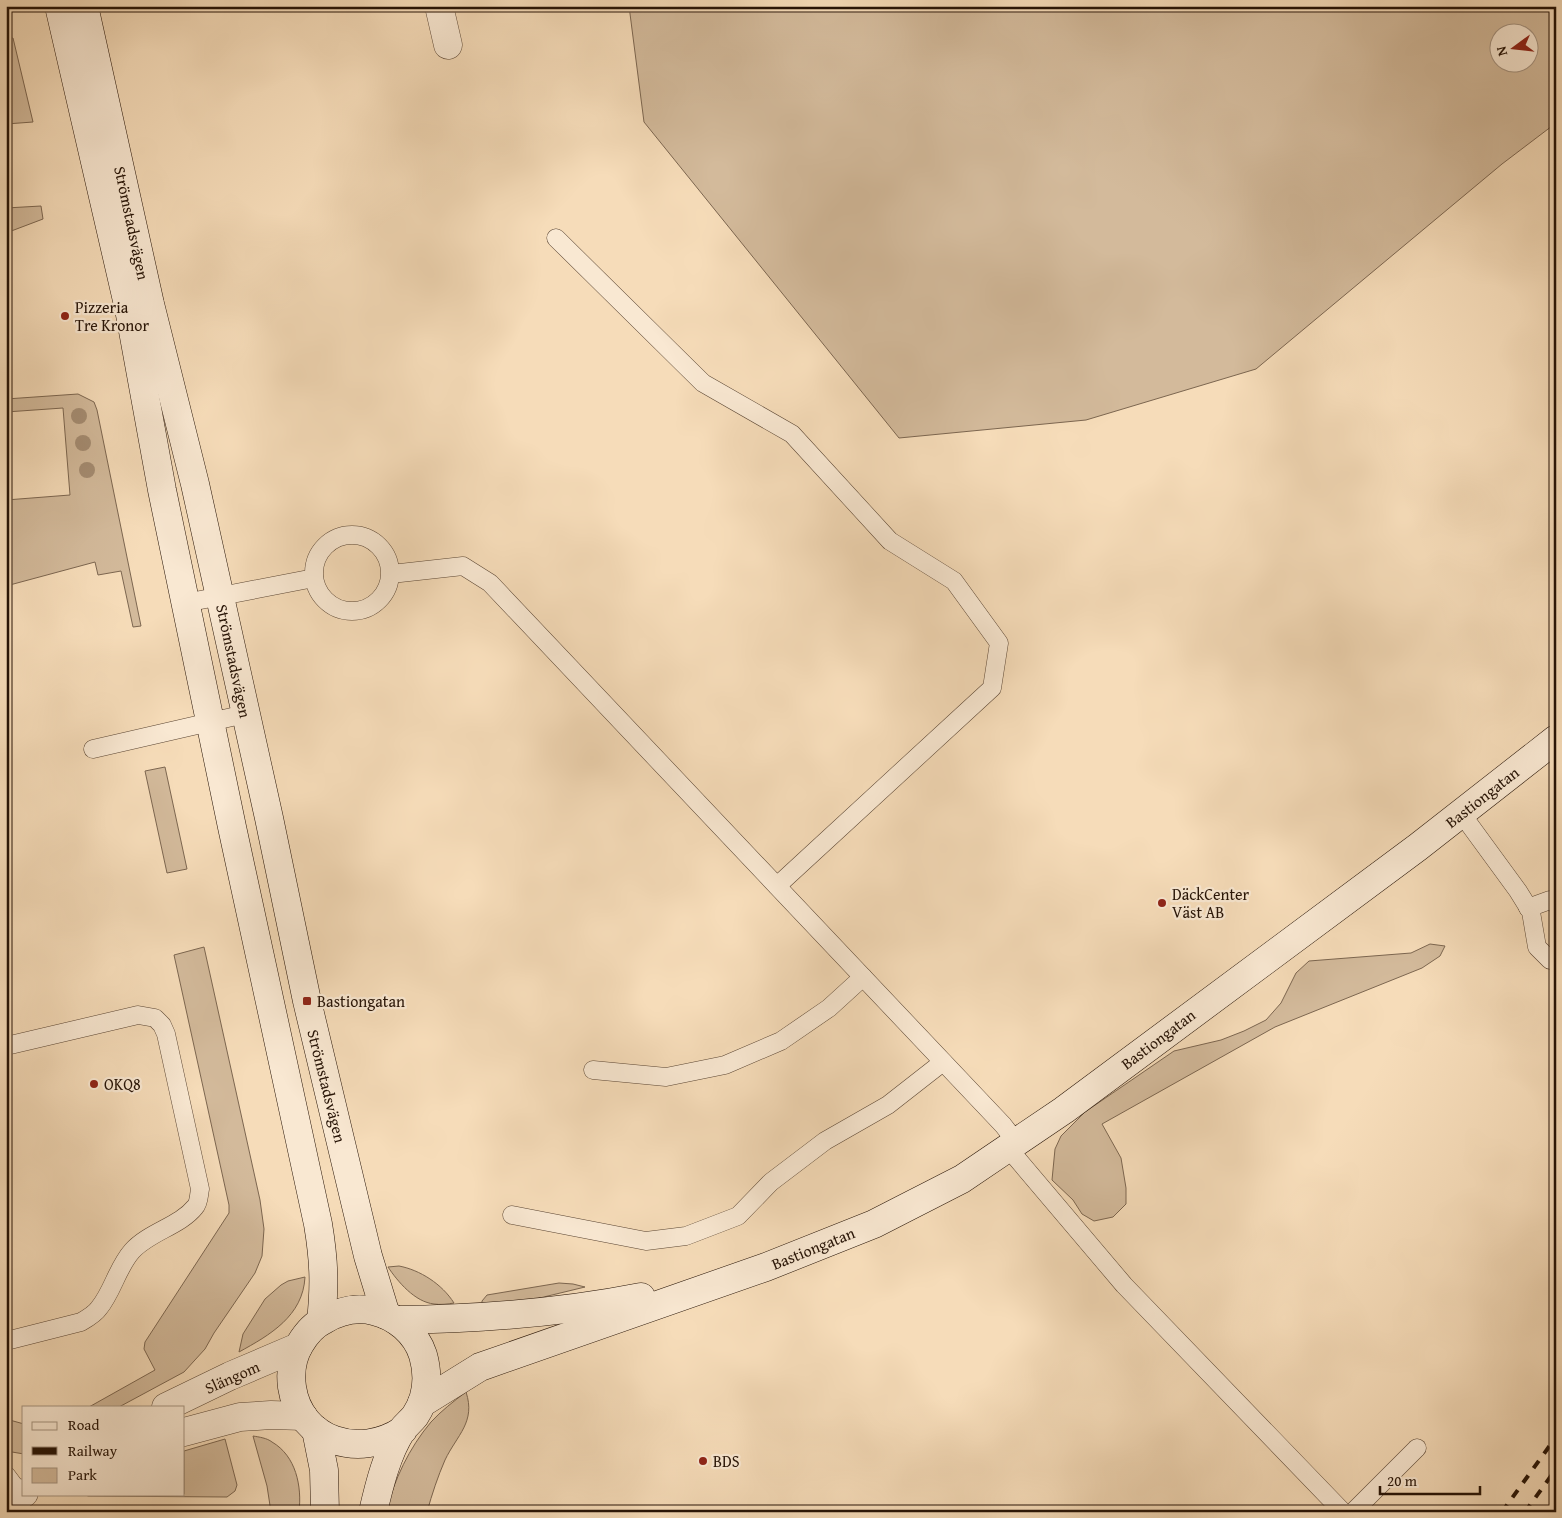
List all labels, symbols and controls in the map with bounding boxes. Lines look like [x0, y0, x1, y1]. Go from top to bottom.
north arrow [1490, 22, 1540, 72]
text: N [1490, 44, 1512, 58]
street label: Strömstadsvägen [108, 164, 156, 282]
place label: Pizzeria Tre Kronor [75, 295, 149, 337]
marker: Pizzeria Tre Kronor [59, 310, 71, 322]
street label: Strömstadsvägen [210, 602, 258, 720]
street label: Bastiongatan [1440, 760, 1524, 834]
place label: DäckCenter Väst AB [1172, 882, 1250, 924]
marker: DäckCenter Väst AB [1156, 897, 1168, 909]
place label: Bastiongatan [317, 989, 405, 1013]
marker: Bastiongatan [301, 995, 313, 1007]
street label: Bastiongatan [1116, 1003, 1200, 1075]
street label: Strömstadsvägen [301, 1027, 353, 1145]
place label: OKQ8 [104, 1072, 141, 1096]
marker: OKQ8 [88, 1078, 100, 1090]
street label: Bastiongatan [768, 1220, 858, 1276]
street label: Slängom [201, 1354, 263, 1400]
legend [22, 1406, 185, 1496]
text: Road [68, 1414, 99, 1435]
text: Railway [68, 1440, 118, 1461]
place label: BDS [713, 1449, 740, 1473]
marker: BDS [697, 1455, 709, 1467]
scale bar [1380, 1463, 1480, 1495]
text: Park [68, 1464, 97, 1485]
text: 20 m [1387, 1470, 1418, 1491]

